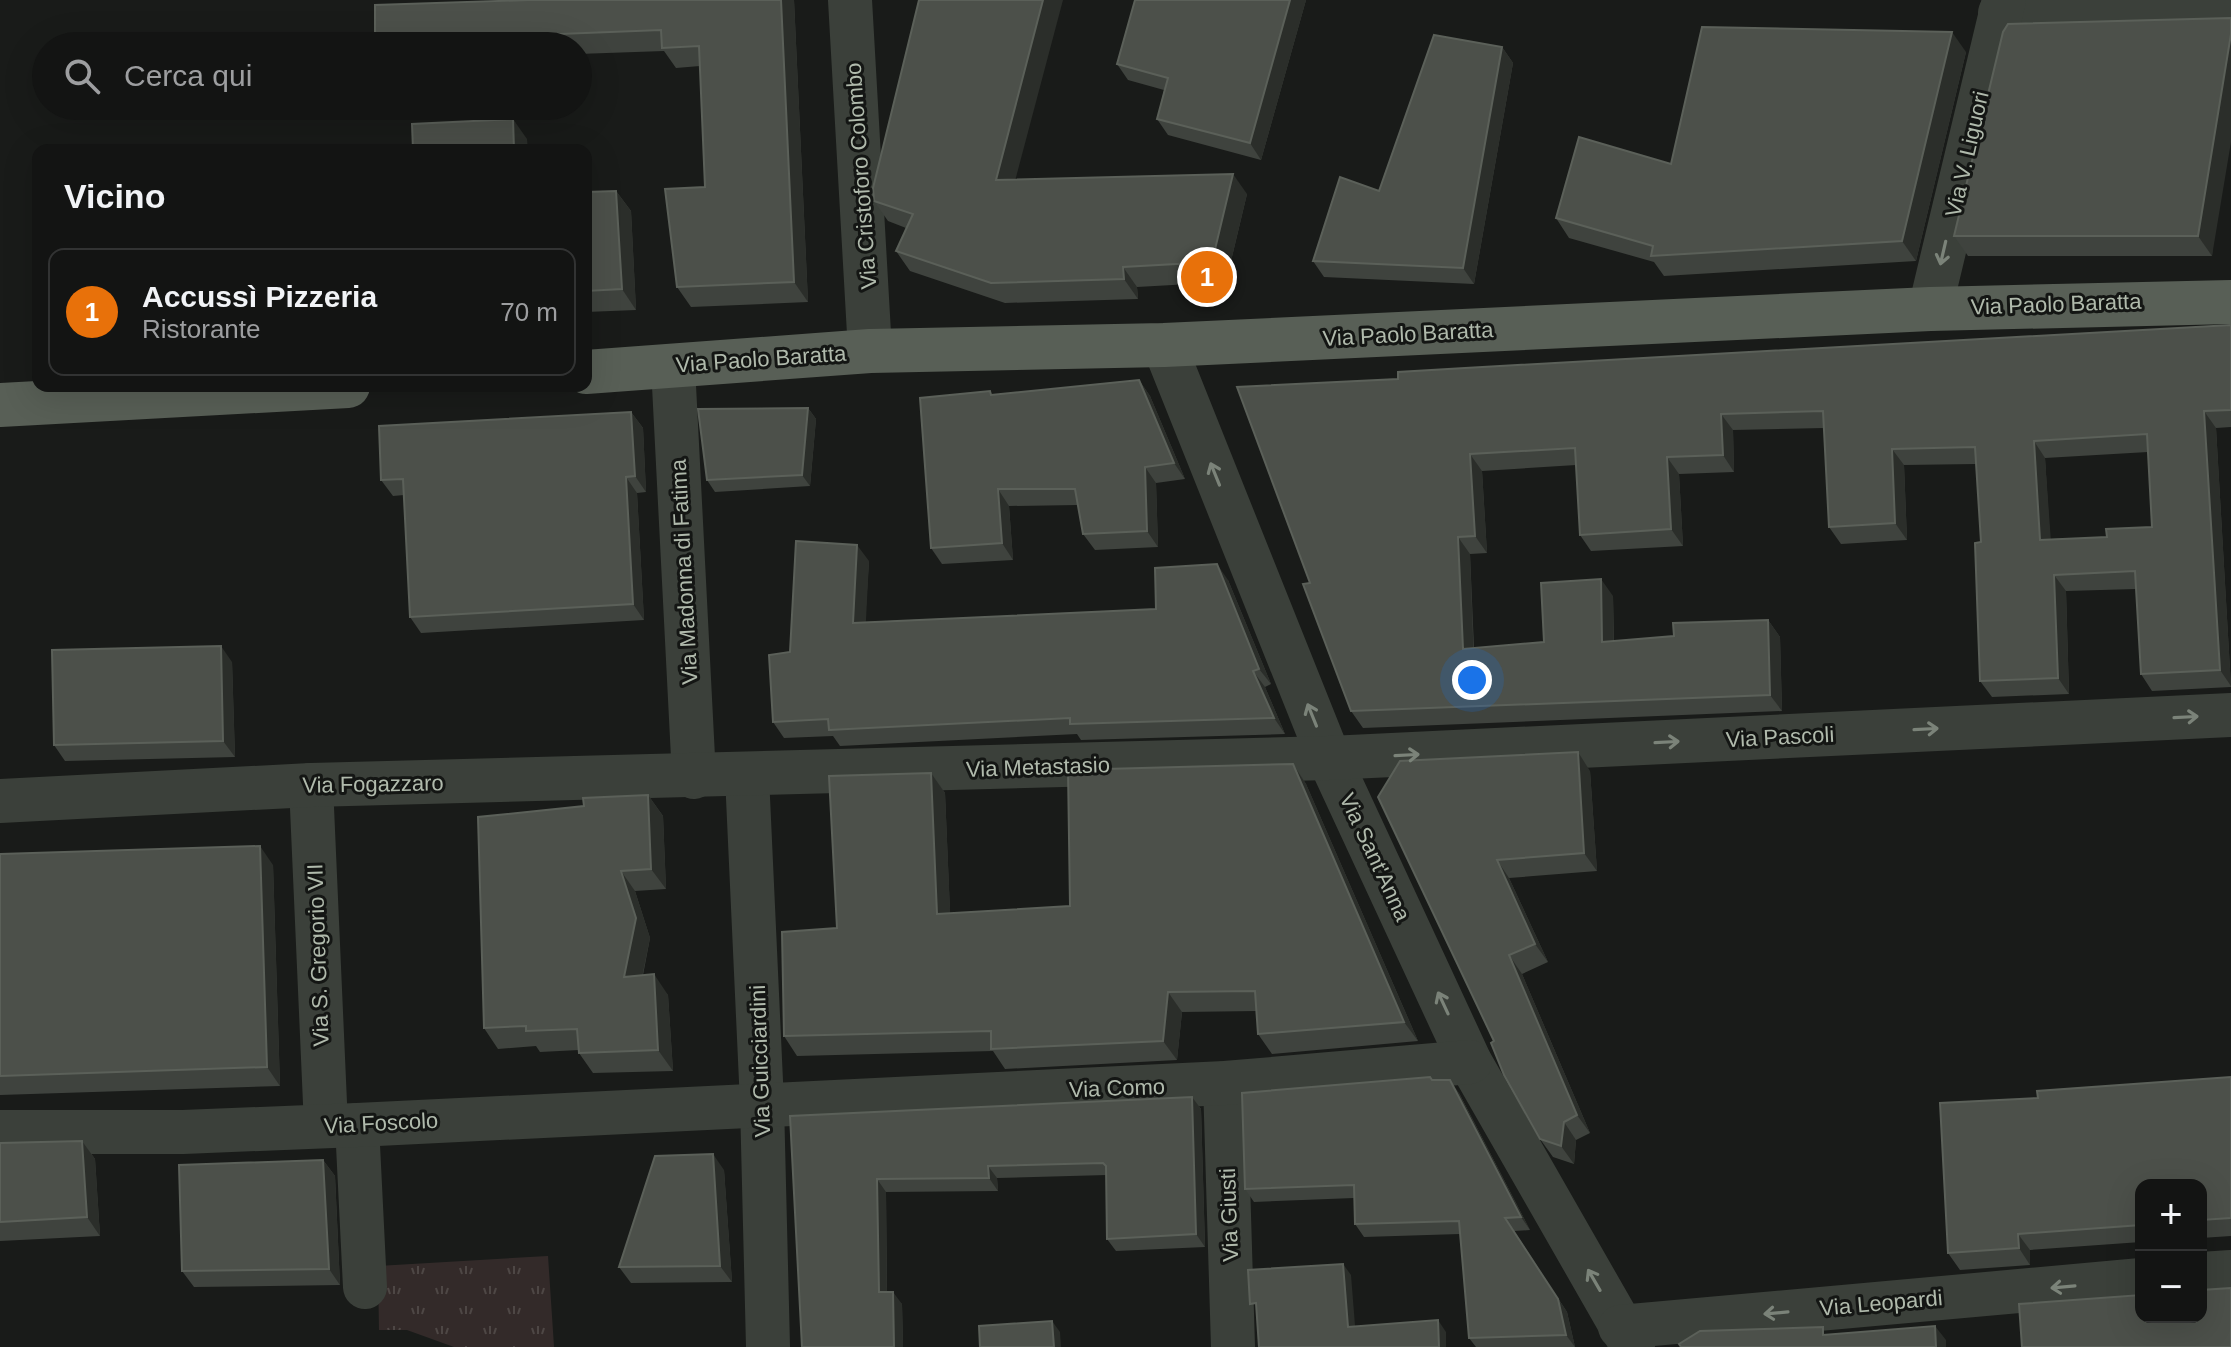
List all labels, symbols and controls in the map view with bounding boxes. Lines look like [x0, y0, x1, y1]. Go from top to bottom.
search box [32, 32, 592, 120]
icon: search [60, 54, 104, 98]
text: Cerca qui [124, 59, 252, 92]
street label: Via Cristoforo Colombo [841, 62, 881, 290]
street label: Via V. Liguori [1940, 89, 1994, 219]
text: Vicino [64, 177, 165, 215]
one-way arrow [1935, 239, 1950, 265]
pin: 1 [1181, 247, 1233, 307]
text: Accussì Pizzeria [142, 280, 377, 313]
street label: Via Paolo Baratta [1970, 289, 2143, 319]
text: 1 [85, 297, 99, 327]
text: 70 m [500, 297, 558, 327]
text: Ristorante [142, 314, 261, 344]
street label: Via Paolo Baratta [1322, 317, 1495, 351]
street label: Via Paolo Baratta [675, 341, 848, 377]
street label: Via Madonna di Fatima [666, 458, 702, 685]
one-way arrow [1207, 462, 1221, 487]
your location [1452, 660, 1492, 700]
one-way arrow [1303, 703, 1318, 728]
one-way arrow [2172, 709, 2199, 724]
street label: Via Pascoli [1725, 722, 1835, 752]
one-way arrow [1912, 722, 1939, 737]
one-way arrow [1653, 734, 1680, 749]
one-way arrow [1393, 747, 1420, 762]
street label: Via Metastasio [966, 752, 1110, 782]
street label: Via Fogazzaro [302, 770, 444, 798]
street label: Via Sant'Anna [1334, 789, 1416, 926]
street label: Via S. Gregorio VII [302, 863, 334, 1047]
street label: Via Guicciardini [745, 984, 775, 1138]
one-way arrow [1434, 991, 1449, 1015]
street label: Via Como [1068, 1074, 1166, 1102]
street label: Via Foscolo [323, 1108, 439, 1138]
street label: Via Giusti [1215, 1168, 1243, 1262]
map controls [2135, 1179, 2207, 1323]
button: + [2135, 1179, 2207, 1251]
button: − [2135, 1251, 2207, 1323]
one-way arrow [1586, 1269, 1602, 1292]
one-way arrow [2050, 1280, 2077, 1295]
street label: Via Leopardi [1819, 1285, 1943, 1321]
one-way arrow [1764, 1305, 1790, 1320]

